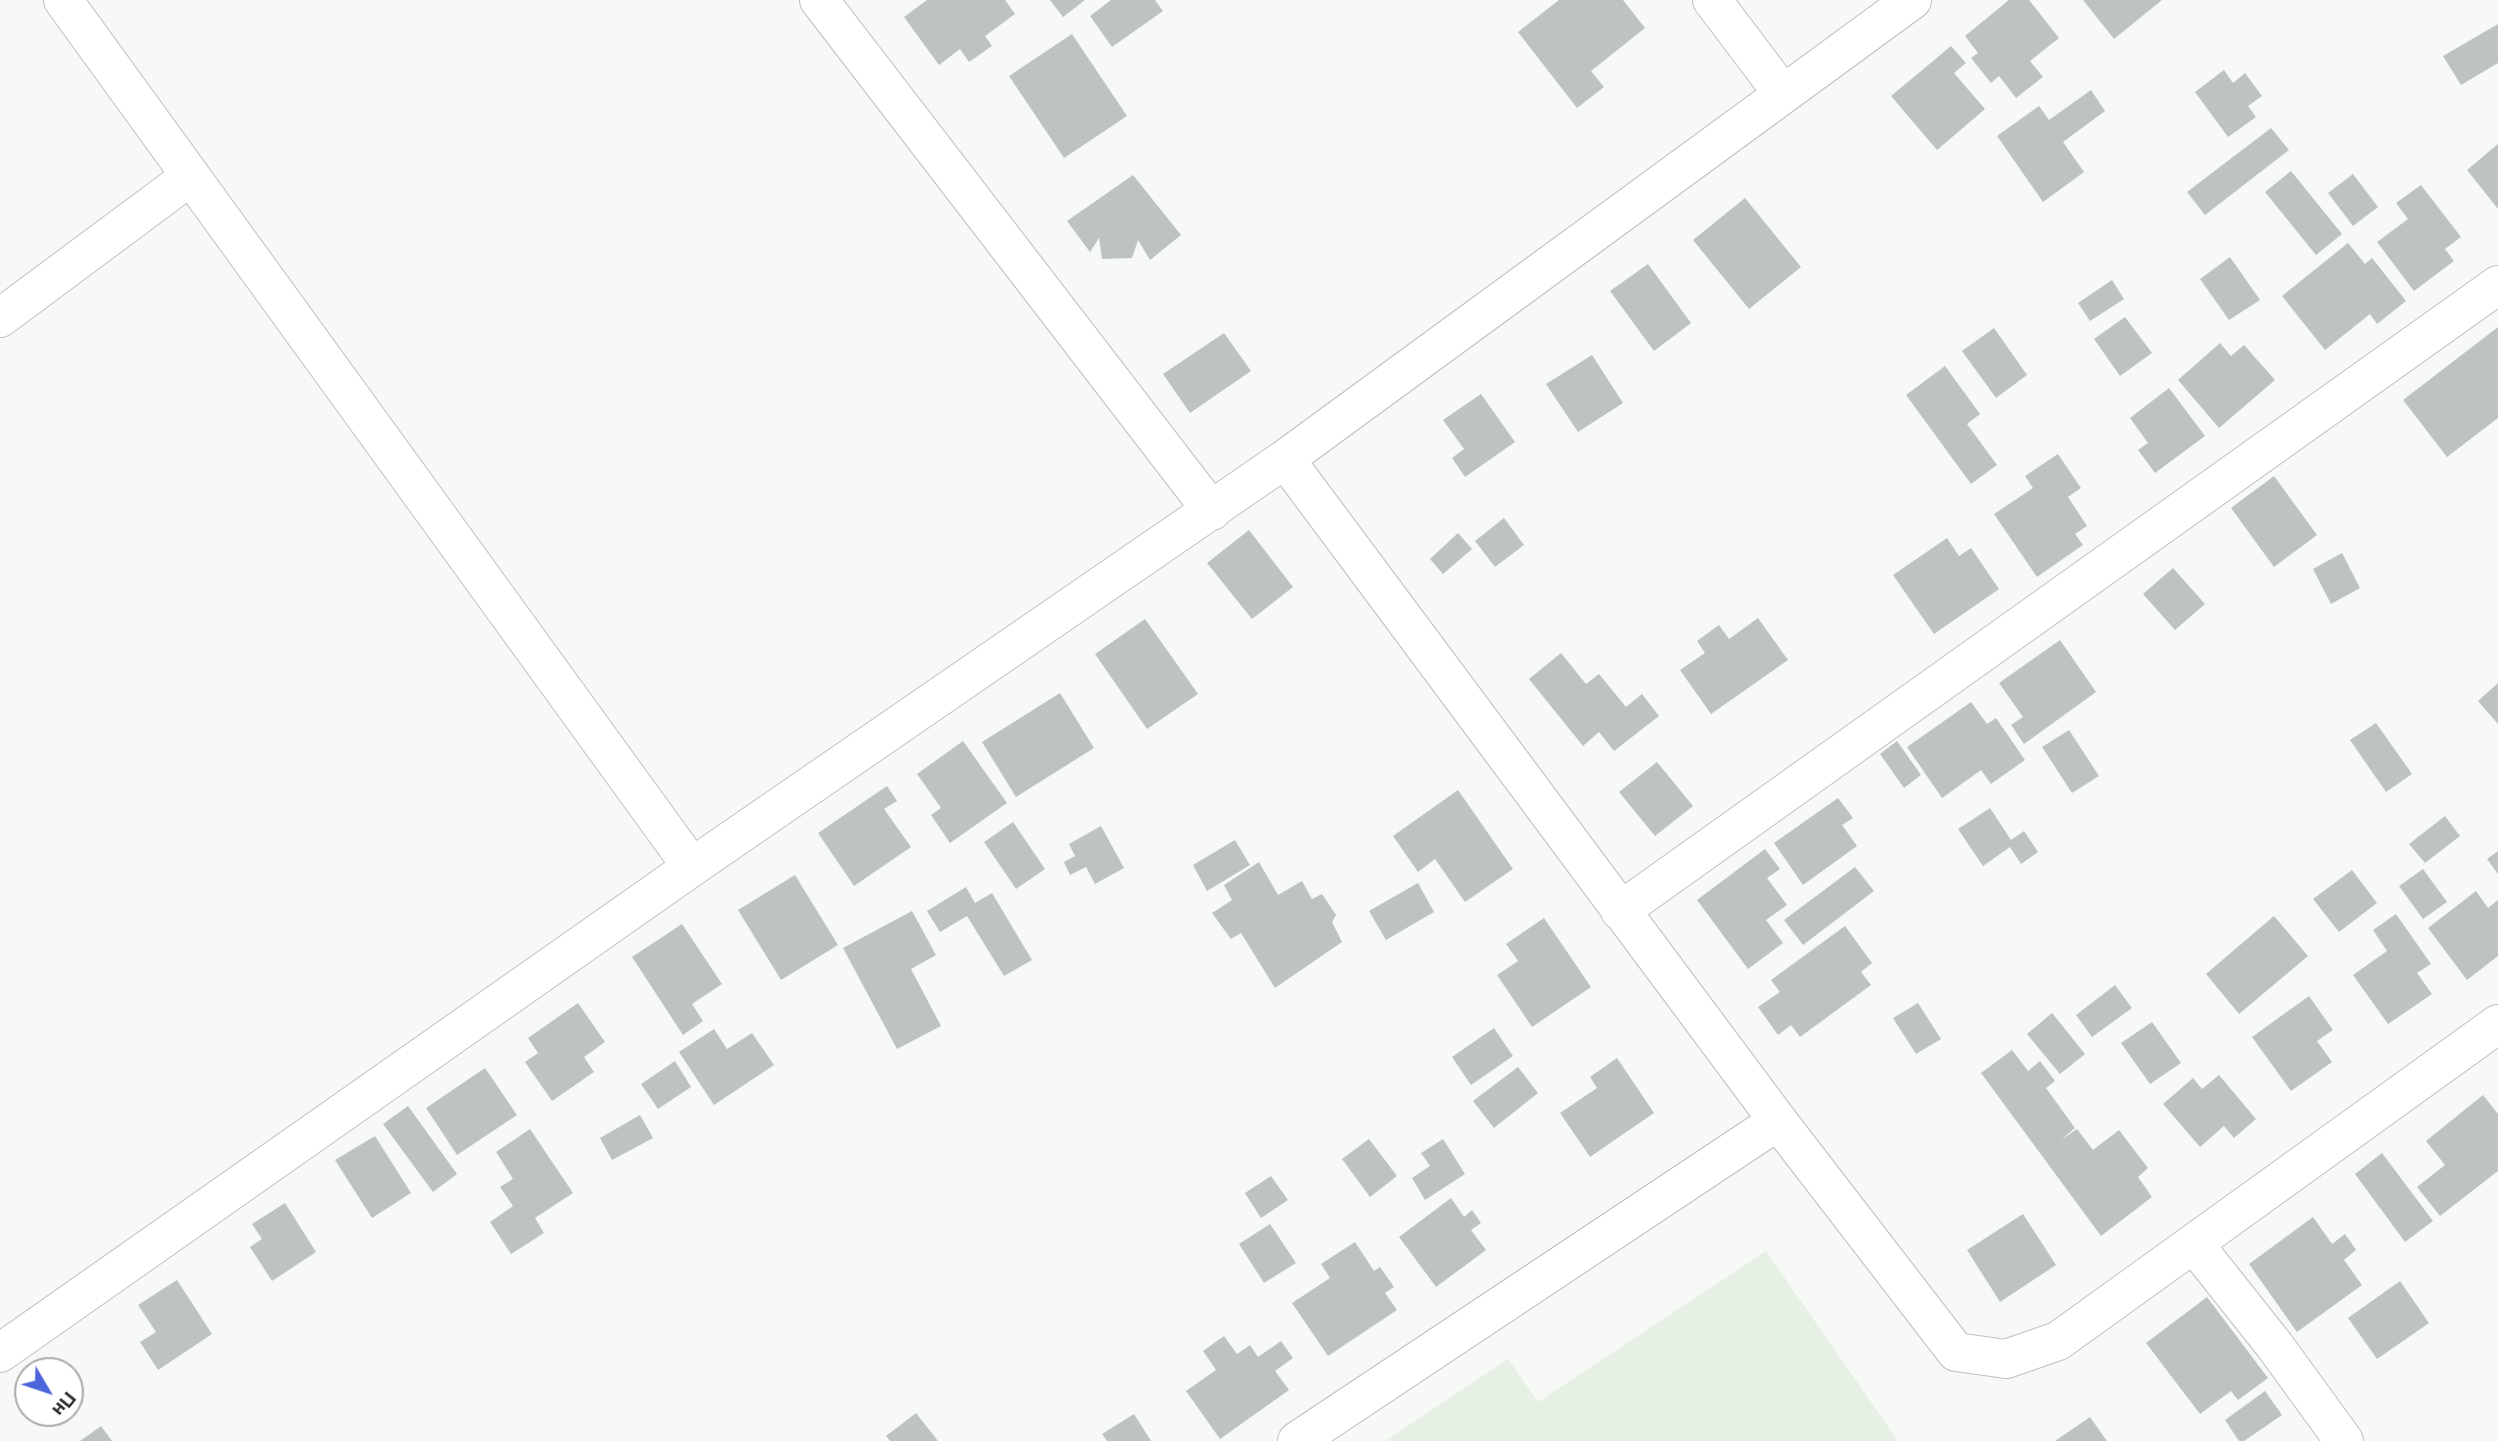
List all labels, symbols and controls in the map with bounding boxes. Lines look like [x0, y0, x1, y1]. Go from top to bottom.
north arrow [14, 1357, 84, 1427]
text: Пн [48, 1388, 80, 1421]

